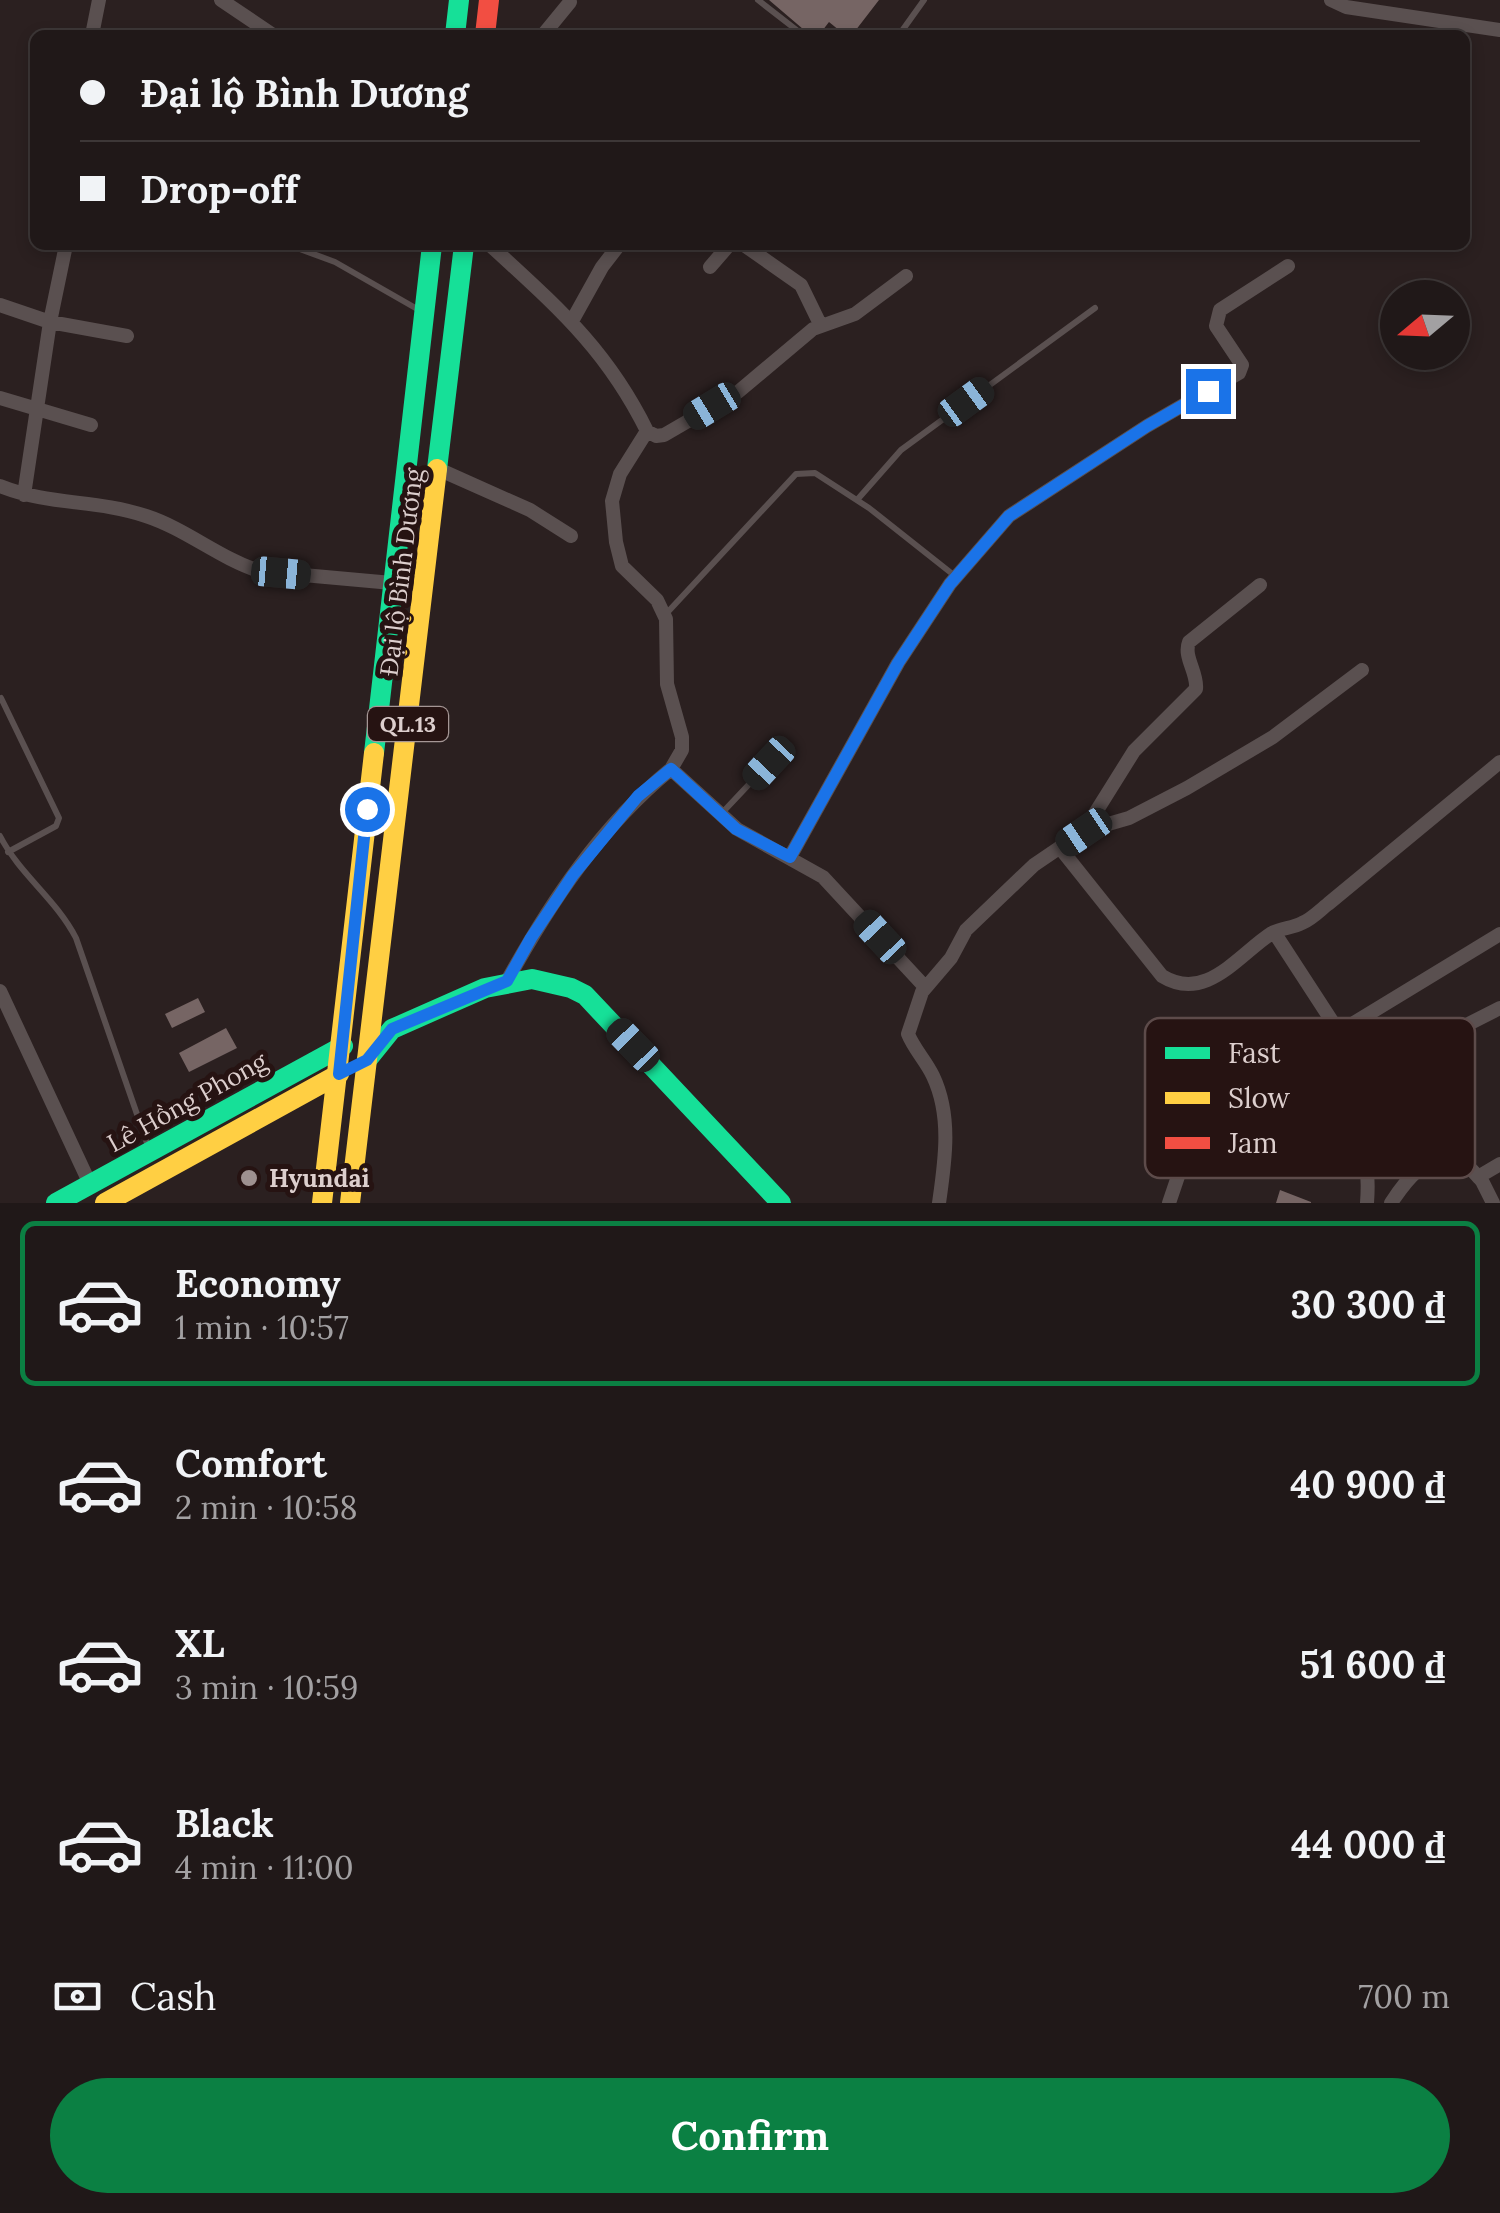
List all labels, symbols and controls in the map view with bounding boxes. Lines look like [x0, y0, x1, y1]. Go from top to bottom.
text: Đại lộ Bình Dương [140, 69, 469, 117]
text: Drop-off [140, 165, 298, 213]
north arrow [1380, 280, 1470, 370]
map controls [1380, 280, 1470, 370]
route end [1186, 369, 1231, 414]
car [933, 372, 999, 432]
car [679, 378, 745, 434]
street label: Đại lộ Bình Dương [372, 465, 430, 678]
car [250, 555, 312, 591]
road number: QL.13 [368, 707, 448, 741]
car [738, 731, 800, 795]
route start [345, 787, 390, 832]
car [1051, 803, 1117, 861]
car [849, 905, 911, 969]
car [601, 1013, 665, 1077]
legend [1145, 1018, 1475, 1178]
text: Fast [1228, 1035, 1281, 1071]
street label: Lê Hồng Phong [101, 1044, 274, 1159]
text: Slow [1228, 1080, 1291, 1116]
text: Jam [1227, 1125, 1278, 1161]
place label: Hyundai [269, 1162, 370, 1194]
marker: Hyundai [238, 1167, 260, 1189]
icon: car [55, 1259, 145, 1349]
text: Economy [175, 1259, 341, 1307]
text: 30 300 ₫ [1290, 1280, 1445, 1328]
text: 1 min · 10:57 [175, 1307, 349, 1348]
icon: car [55, 1439, 145, 1529]
text: Comfort [175, 1439, 327, 1487]
text: 40 900 ₫ [1290, 1460, 1445, 1508]
text: 2 min · 10:58 [175, 1487, 357, 1528]
icon: car [55, 1619, 145, 1709]
text: XL [175, 1619, 225, 1667]
text: 51 600 ₫ [1299, 1640, 1445, 1688]
text: 3 min · 10:59 [175, 1667, 359, 1708]
icon: car [55, 1799, 145, 1889]
text: Black [175, 1799, 274, 1847]
text: 44 000 ₫ [1291, 1820, 1445, 1868]
text: 4 min · 11:00 [175, 1847, 354, 1888]
icon: cash [50, 1969, 105, 2024]
text: Cash [130, 1972, 217, 2020]
text: 700 m [1358, 1976, 1450, 2017]
button: Confirm [50, 2078, 1450, 2193]

